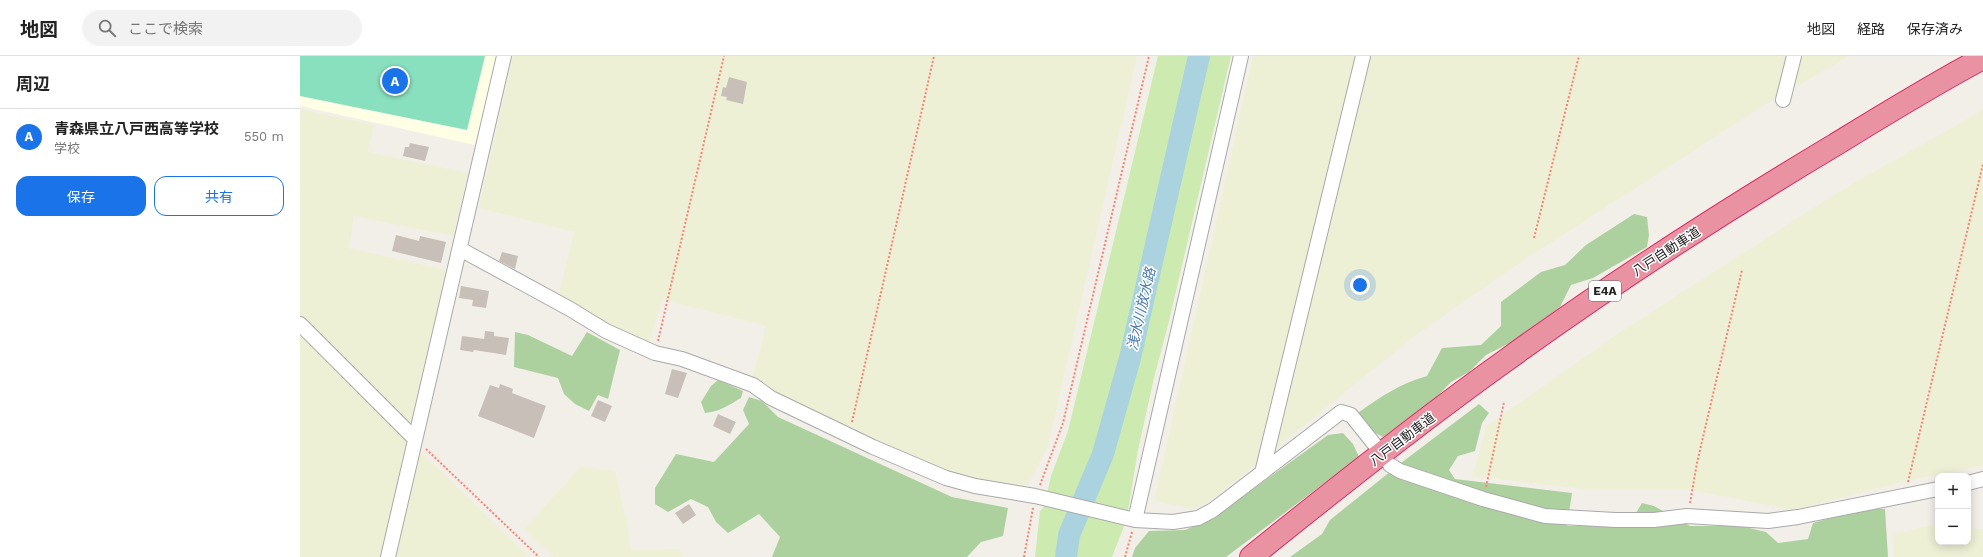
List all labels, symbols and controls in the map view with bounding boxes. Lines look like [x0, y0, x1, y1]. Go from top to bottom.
search box [82, 10, 362, 46]
icon: search [96, 17, 118, 39]
text: 地図 [20, 18, 58, 41]
text: ここで検索 [128, 20, 203, 38]
text: 地図 [1807, 21, 1835, 37]
text: 経路 [1857, 21, 1885, 37]
text: 保存済み [1907, 21, 1963, 37]
pin: A [382, 66, 408, 96]
text: 周辺 [16, 74, 50, 94]
text: 青森県立八戸西高等学校 [54, 120, 219, 138]
text: A [25, 129, 33, 144]
text: 550 m [244, 129, 284, 144]
text: 学校 [54, 141, 80, 156]
button: 保存 [16, 176, 146, 216]
button: 共有 [154, 176, 284, 216]
street label: 八戸自動車道 [1629, 224, 1703, 279]
water label: 浅水川放水路 [1124, 265, 1158, 352]
your location [1350, 275, 1370, 295]
road number: E4A [1589, 281, 1621, 301]
street label: 八戸自動車道 [1367, 410, 1438, 469]
map controls [1935, 473, 1971, 545]
button: + [1935, 473, 1971, 509]
button: − [1935, 509, 1971, 545]

